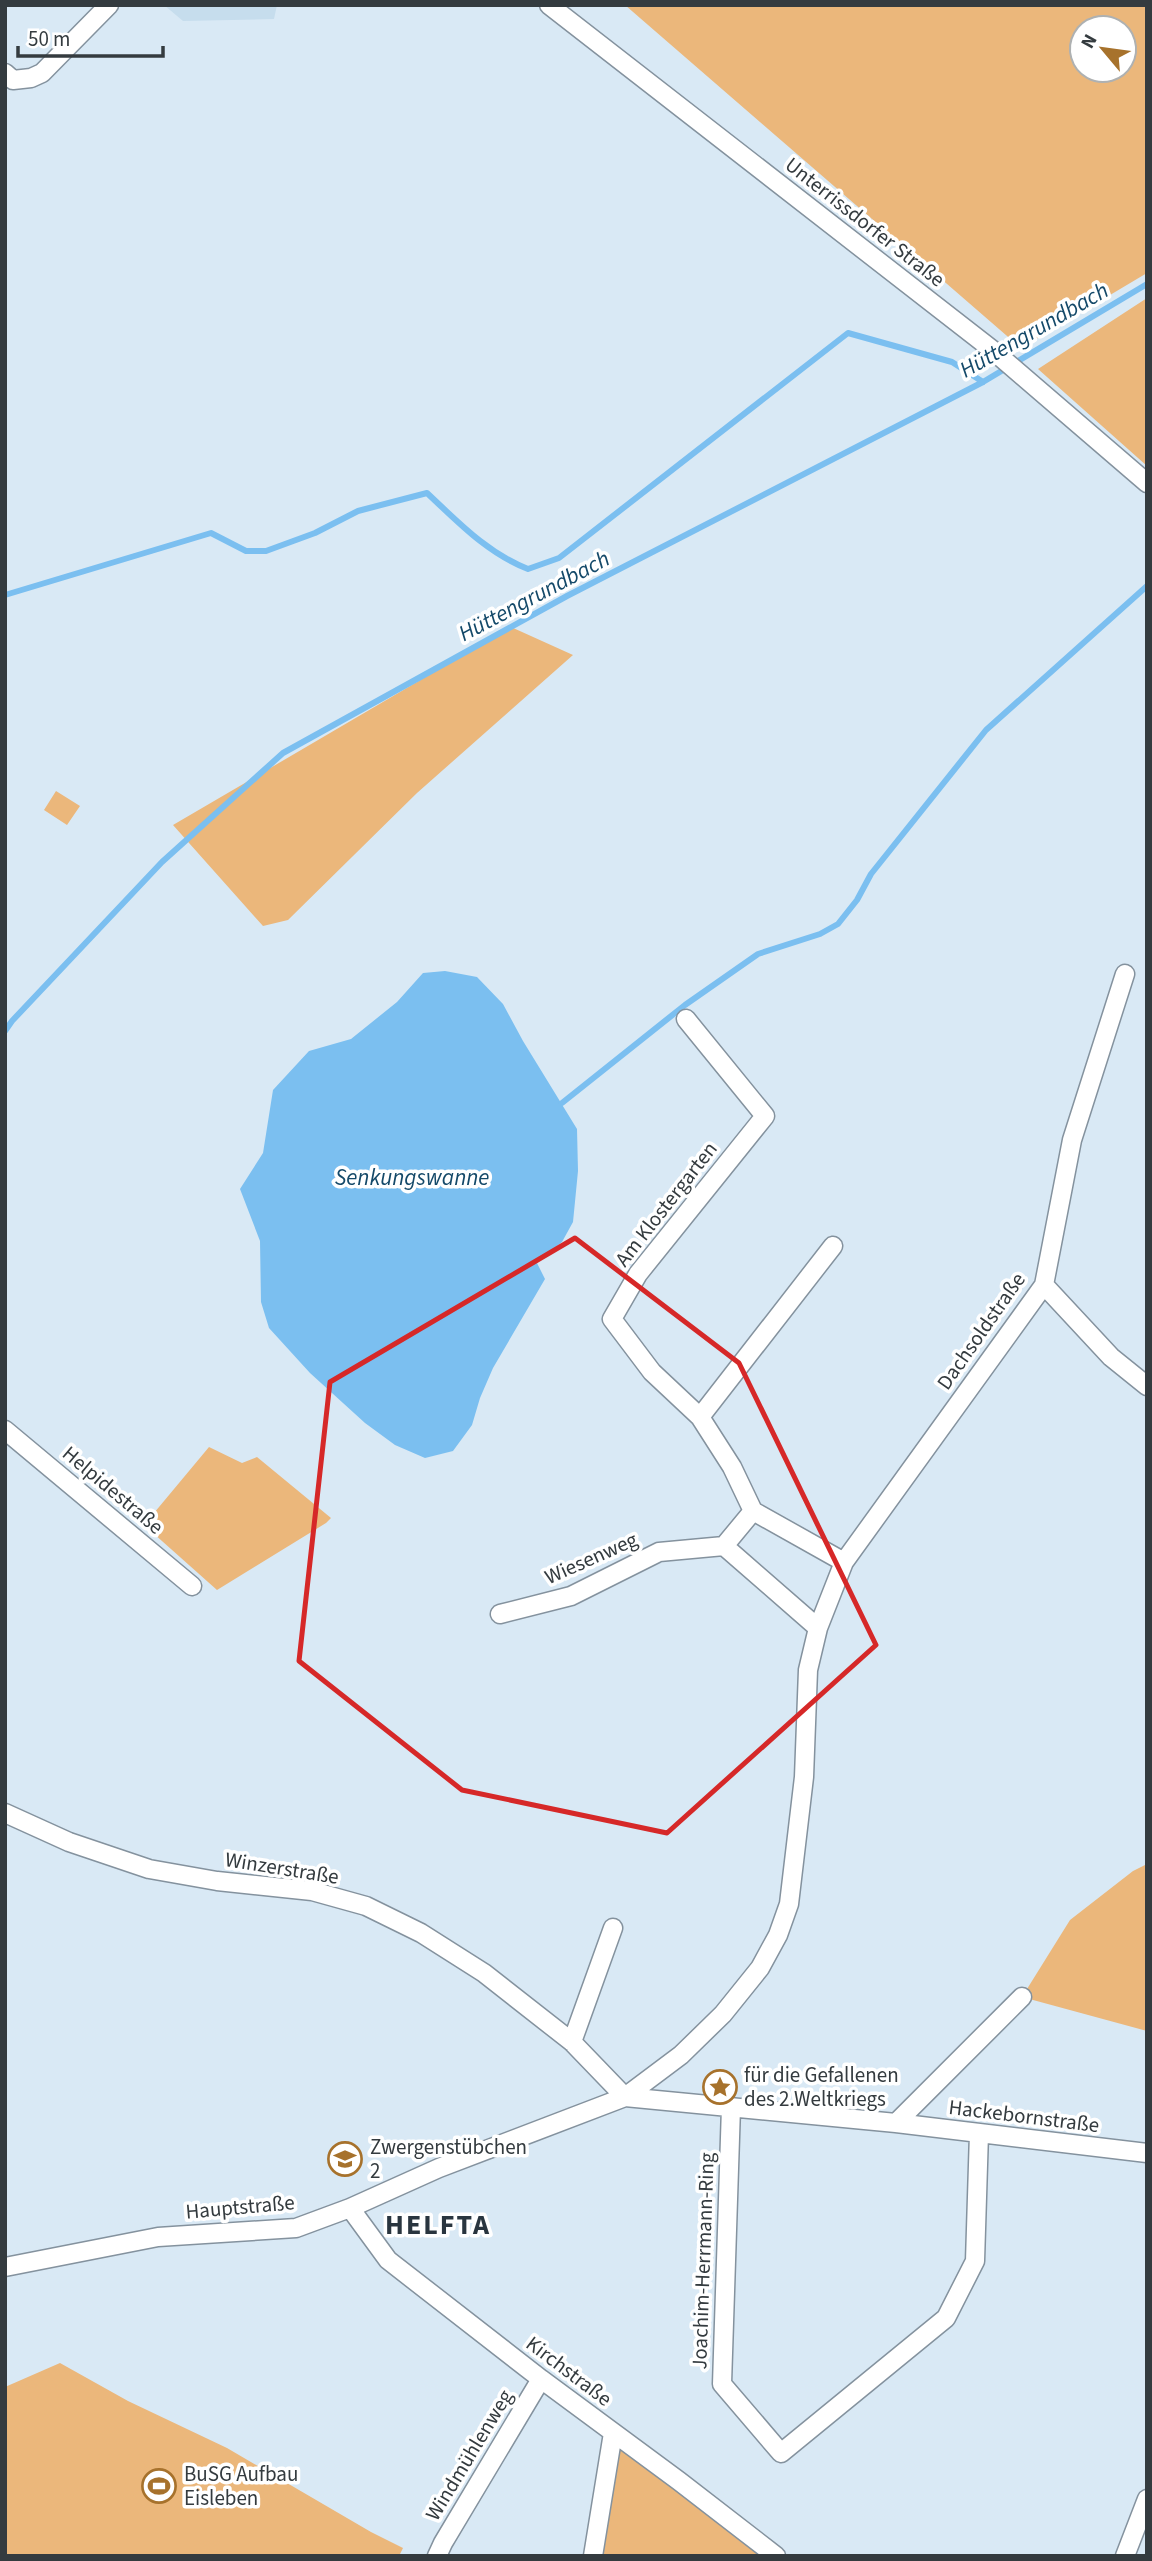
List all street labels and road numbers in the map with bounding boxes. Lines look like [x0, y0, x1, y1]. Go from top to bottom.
street label: Unterrissdorfer Straße [779, 150, 951, 294]
street label: Am Klostergarten [608, 1135, 724, 1273]
street label: Dachsoldstraße [929, 1266, 1033, 1396]
street label: Helpidestraße [56, 1439, 170, 1541]
street label: Wiesenweg [540, 1524, 643, 1592]
street label: Winzerstraße [223, 1844, 341, 1892]
street label: Hackebornstraße [947, 2092, 1101, 2140]
street label: Joachim-Herrmann-Ring [684, 2152, 722, 2370]
street label: Hauptstraße [184, 2187, 296, 2227]
street label: Kirchstraße [520, 2329, 618, 2413]
street label: Windmühlenweg [418, 2383, 520, 2526]

